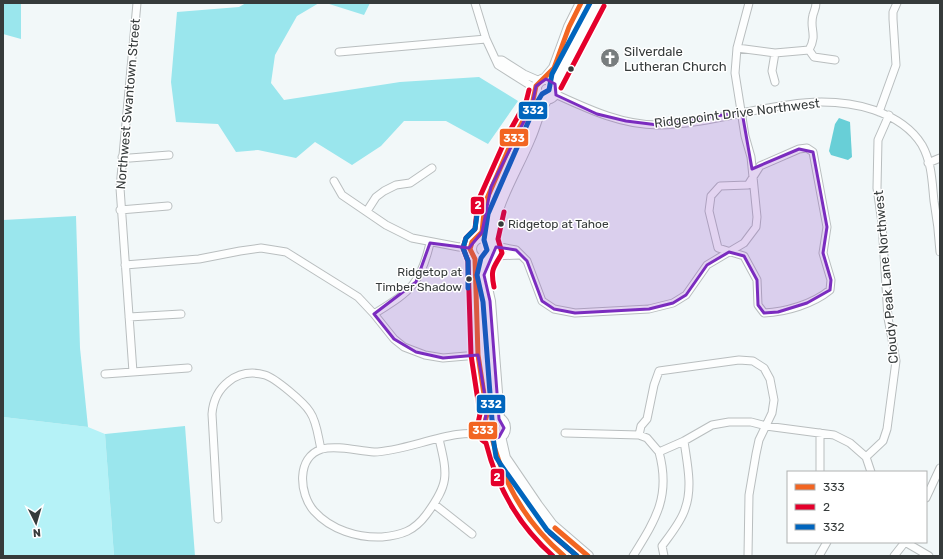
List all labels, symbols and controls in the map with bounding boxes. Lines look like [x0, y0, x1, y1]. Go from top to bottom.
street label: Northwest Swantown Street [113, 18, 143, 190]
place label: Silverdale Lutheran Church [624, 44, 727, 74]
church icon: Silverdale Lutheran Church [599, 47, 621, 69]
unlabelled marker [566, 64, 576, 74]
street label: Ridgepoint Drive Northwest [653, 95, 821, 132]
line badge: 332 [518, 101, 548, 120]
text: 332 [522, 104, 544, 117]
line badge: 333 [499, 128, 529, 147]
text: 333 [503, 132, 525, 145]
street label: Cloudy Peak Lane Northwest [871, 190, 901, 364]
line badge: 2 [470, 196, 485, 215]
text: 2 [474, 199, 482, 212]
place label: Ridgetop at Tahoe [508, 217, 609, 231]
marker: Ridgetop at Tahoe [496, 219, 506, 229]
place label: Ridgetop at Timber Shadow [376, 265, 462, 294]
marker: Ridgetop at Timber Shadow [464, 274, 474, 284]
line badge: 332 [476, 394, 506, 414]
text: 332 [480, 398, 502, 411]
line badge: 333 [468, 421, 498, 440]
text: 333 [472, 424, 494, 437]
line badge: 2 [490, 468, 505, 487]
text: 2 [493, 471, 501, 484]
legend [787, 471, 927, 543]
text: 333 [823, 480, 845, 494]
text: 2 [823, 500, 830, 514]
north arrow [16, 503, 56, 543]
text: 332 [823, 520, 844, 534]
text: N [32, 526, 41, 539]

